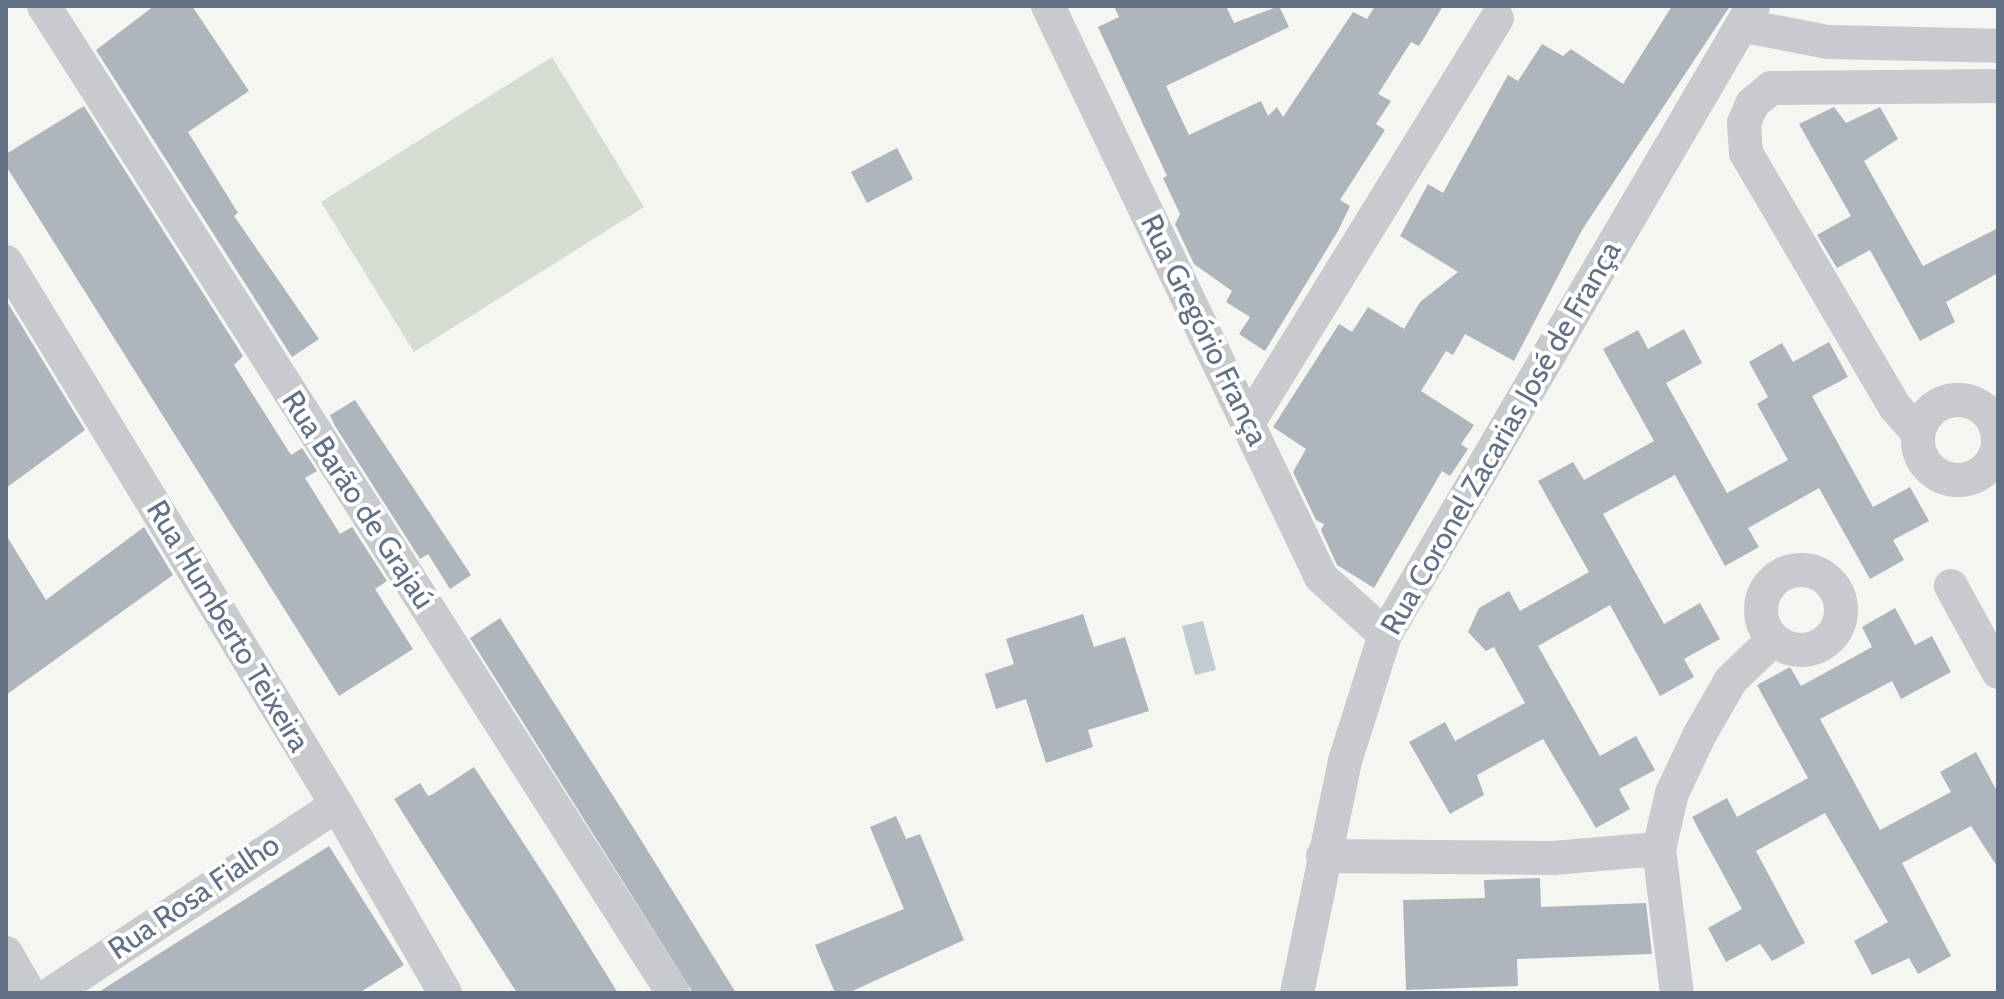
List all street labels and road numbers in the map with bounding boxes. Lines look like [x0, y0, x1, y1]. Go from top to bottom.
street label: Rua Gregório França [1133, 209, 1275, 451]
street label: Rua Coronel Zacarias José de França [1373, 235, 1629, 641]
street label: Rua Barão de Grajaú [274, 384, 442, 616]
street label: Rua Humberto Teixeira [139, 494, 317, 758]
street label: Rua Rosa Fialho [102, 827, 286, 967]

